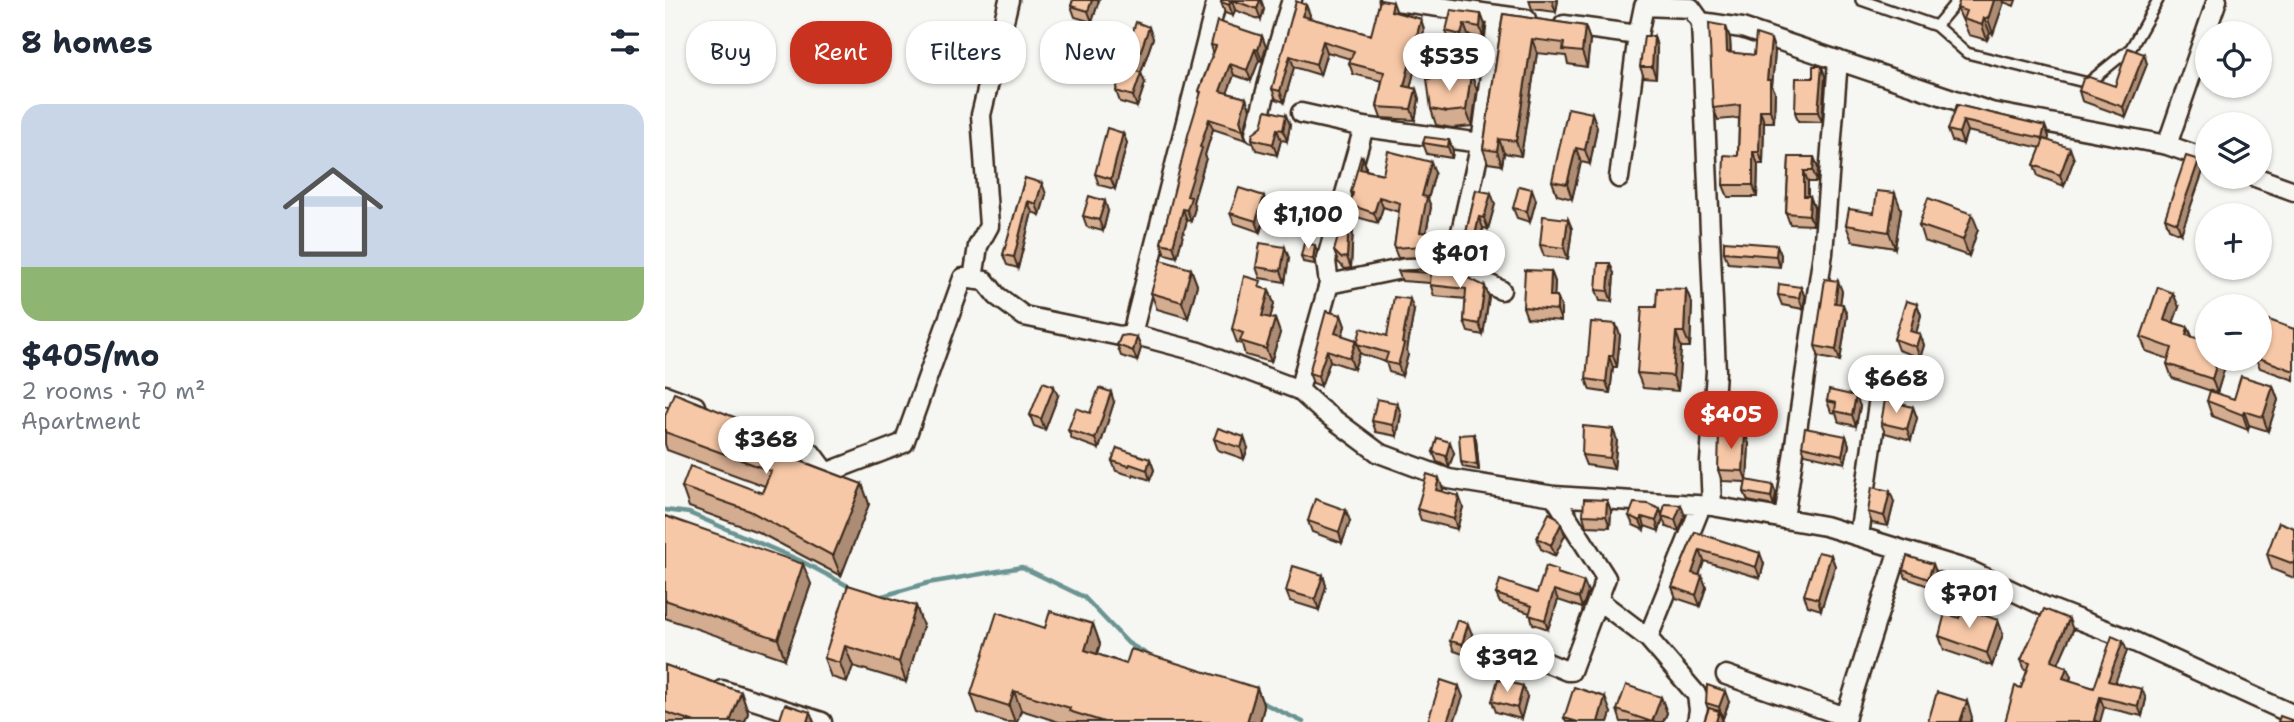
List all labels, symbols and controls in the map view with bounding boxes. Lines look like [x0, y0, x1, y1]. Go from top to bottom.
chip: Buy [686, 21, 776, 84]
chip: Rent [790, 21, 892, 84]
chip: Filters [906, 21, 1026, 84]
chip: New [1040, 21, 1140, 84]
map controls [2195, 21, 2272, 371]
button: locate [2195, 21, 2272, 98]
text: 8 homes [21, 22, 153, 63]
icon: filters [606, 23, 644, 61]
pin: $535 [1408, 34, 1490, 93]
text: $535 [1419, 41, 1479, 71]
button: layers [2195, 112, 2272, 189]
icon: home [270, 149, 396, 275]
pin: $1,100 [1251, 191, 1365, 251]
text: $1,100 [1273, 199, 1343, 229]
button: + [2195, 203, 2272, 280]
pin: $401 [1419, 230, 1501, 290]
text: $401 [1431, 238, 1489, 268]
button: − [2195, 294, 2272, 371]
text: $405/mo [21, 335, 160, 376]
pin: $668 [1855, 356, 1937, 415]
text: $668 [1864, 363, 1928, 393]
text: 2 rooms · 70 m² [21, 376, 206, 406]
pin: $405 [1690, 392, 1772, 451]
text: $405 [1700, 399, 1762, 429]
text: Apartment [21, 406, 141, 436]
pin: $368 [725, 416, 807, 476]
text: $368 [734, 424, 798, 454]
pin: $701 [1928, 570, 2010, 630]
text: $701 [1940, 578, 1998, 608]
pin: $392 [1466, 634, 1548, 694]
text: $392 [1476, 642, 1538, 672]

